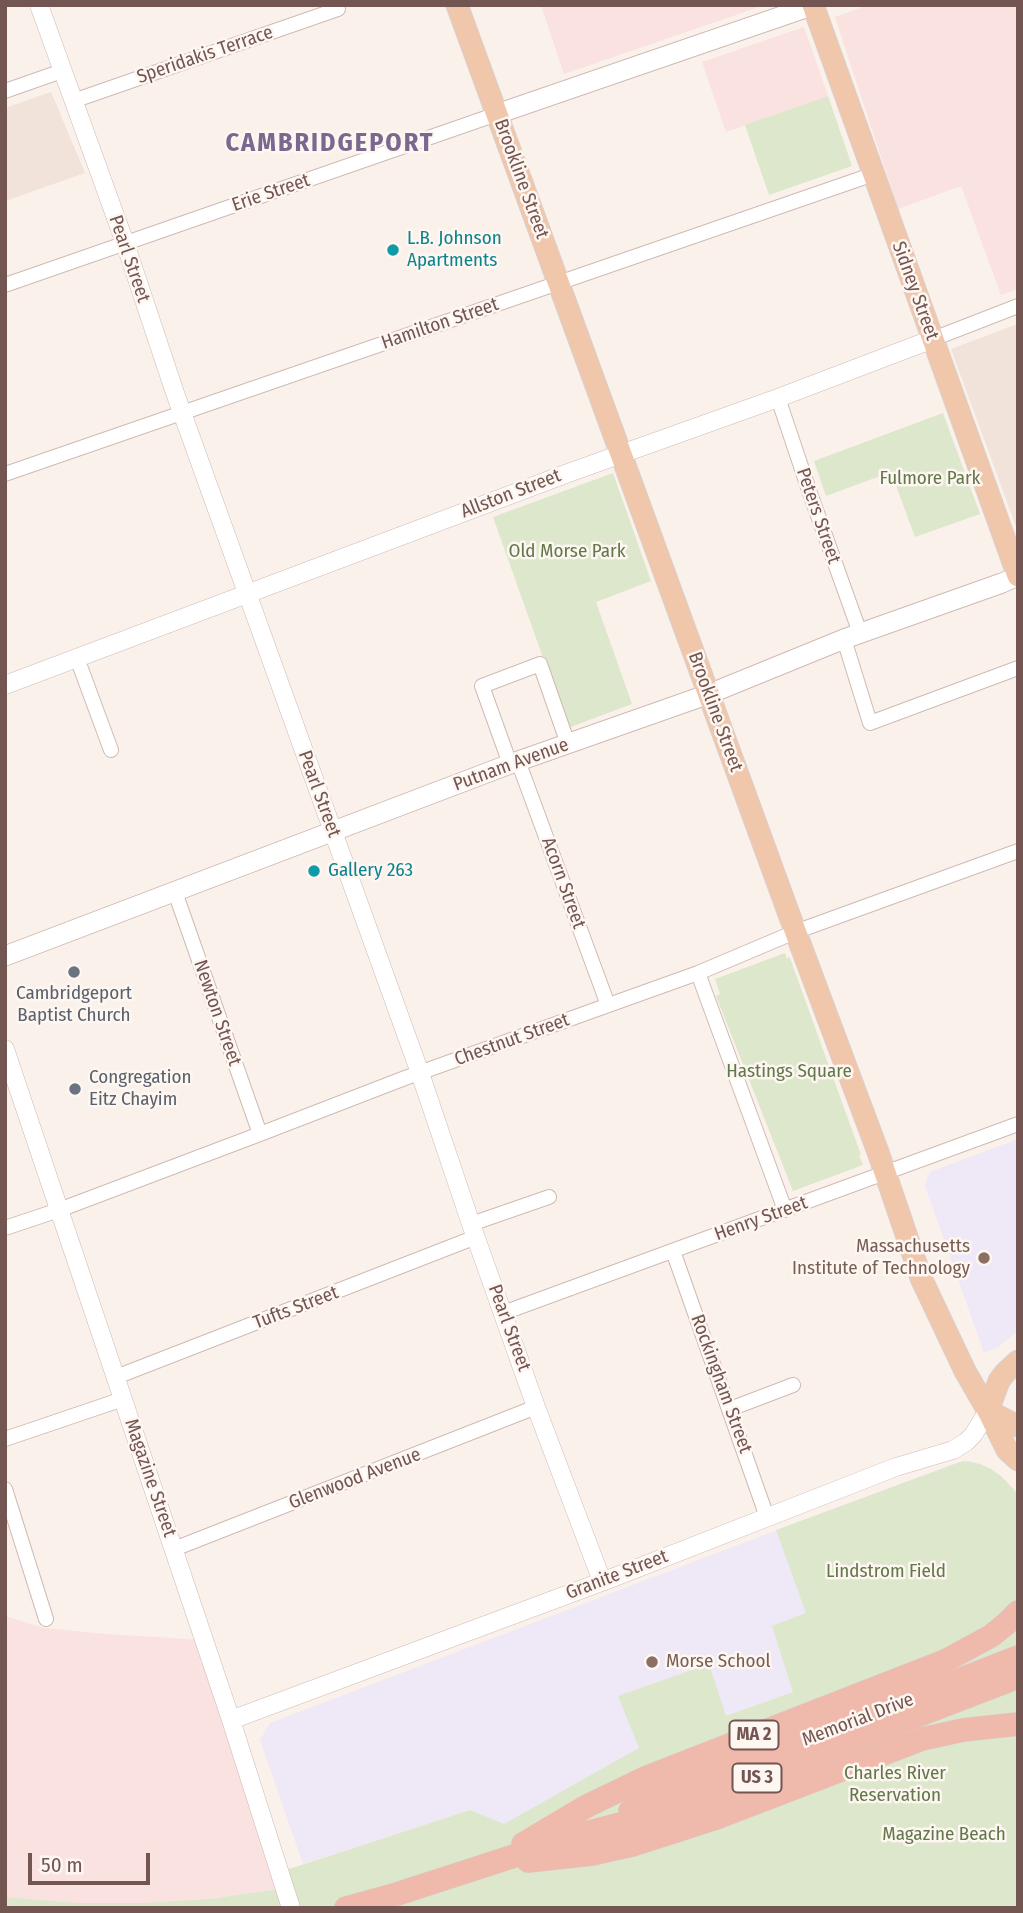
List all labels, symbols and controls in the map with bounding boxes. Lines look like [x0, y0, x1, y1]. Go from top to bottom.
street label: Speridakis Terrace [134, 21, 276, 89]
street label: Brookline Street [489, 116, 553, 242]
district label: CAMBRIDGEPORT [227, 128, 433, 160]
street label: Erie Street [229, 169, 313, 217]
street label: Pearl Street [103, 212, 155, 306]
place label: L.B. Johnson Apartments [407, 228, 502, 272]
street label: Sidney Street [887, 239, 943, 343]
marker: L.B. Johnson Apartments [385, 242, 401, 258]
street label: Hamilton Street [378, 293, 502, 355]
street label: Allston Street [458, 464, 564, 524]
street label: Peters Street [791, 465, 845, 567]
park label: Fulmore Park [880, 468, 980, 490]
park label: Old Morse Park [508, 541, 626, 563]
street label: Brookline Street [683, 649, 747, 775]
street label: Putnam Avenue [450, 734, 572, 796]
street label: Pearl Street [293, 747, 345, 841]
street label: Acorn Street [536, 834, 590, 932]
place label: Gallery 263 [328, 860, 413, 882]
marker: Gallery 263 [306, 863, 322, 879]
street label: Newton Street [188, 957, 246, 1069]
marker: Cambridgeport Baptist Church [66, 964, 82, 980]
place label: Cambridgeport Baptist Church [16, 983, 132, 1027]
street label: Chestnut Street [451, 1009, 573, 1071]
park label: Hastings Square [726, 1061, 852, 1083]
place label: Congregation Eitz Chayim [89, 1067, 192, 1111]
marker: Congregation Eitz Chayim [67, 1081, 83, 1097]
street label: Henry Street [711, 1192, 811, 1246]
place label: Massachusetts Institute of Technology [792, 1236, 970, 1280]
marker: Massachusetts Institute of Technology [976, 1250, 992, 1266]
street label: Tufts Street [250, 1281, 342, 1335]
street label: Pearl Street [483, 1281, 535, 1375]
street label: Rockingham Street [685, 1312, 757, 1456]
street label: Magazine Street [119, 1416, 181, 1540]
street label: Glenwood Avenue [286, 1443, 424, 1515]
street label: Granite Street [563, 1545, 671, 1605]
park label: Lindstrom Field [826, 1561, 946, 1583]
place label: Morse School [666, 1651, 770, 1673]
marker: Morse School [644, 1654, 660, 1670]
street label: Memorial Drive [799, 1688, 917, 1752]
road number: MA 2 [730, 1720, 778, 1750]
park label: Charles River Reservation [844, 1763, 946, 1807]
road number: US 3 [732, 1764, 782, 1792]
park label: Magazine Beach [882, 1824, 1006, 1846]
scale bar [32, 1840, 154, 1884]
text: 50 m [41, 1852, 83, 1878]

